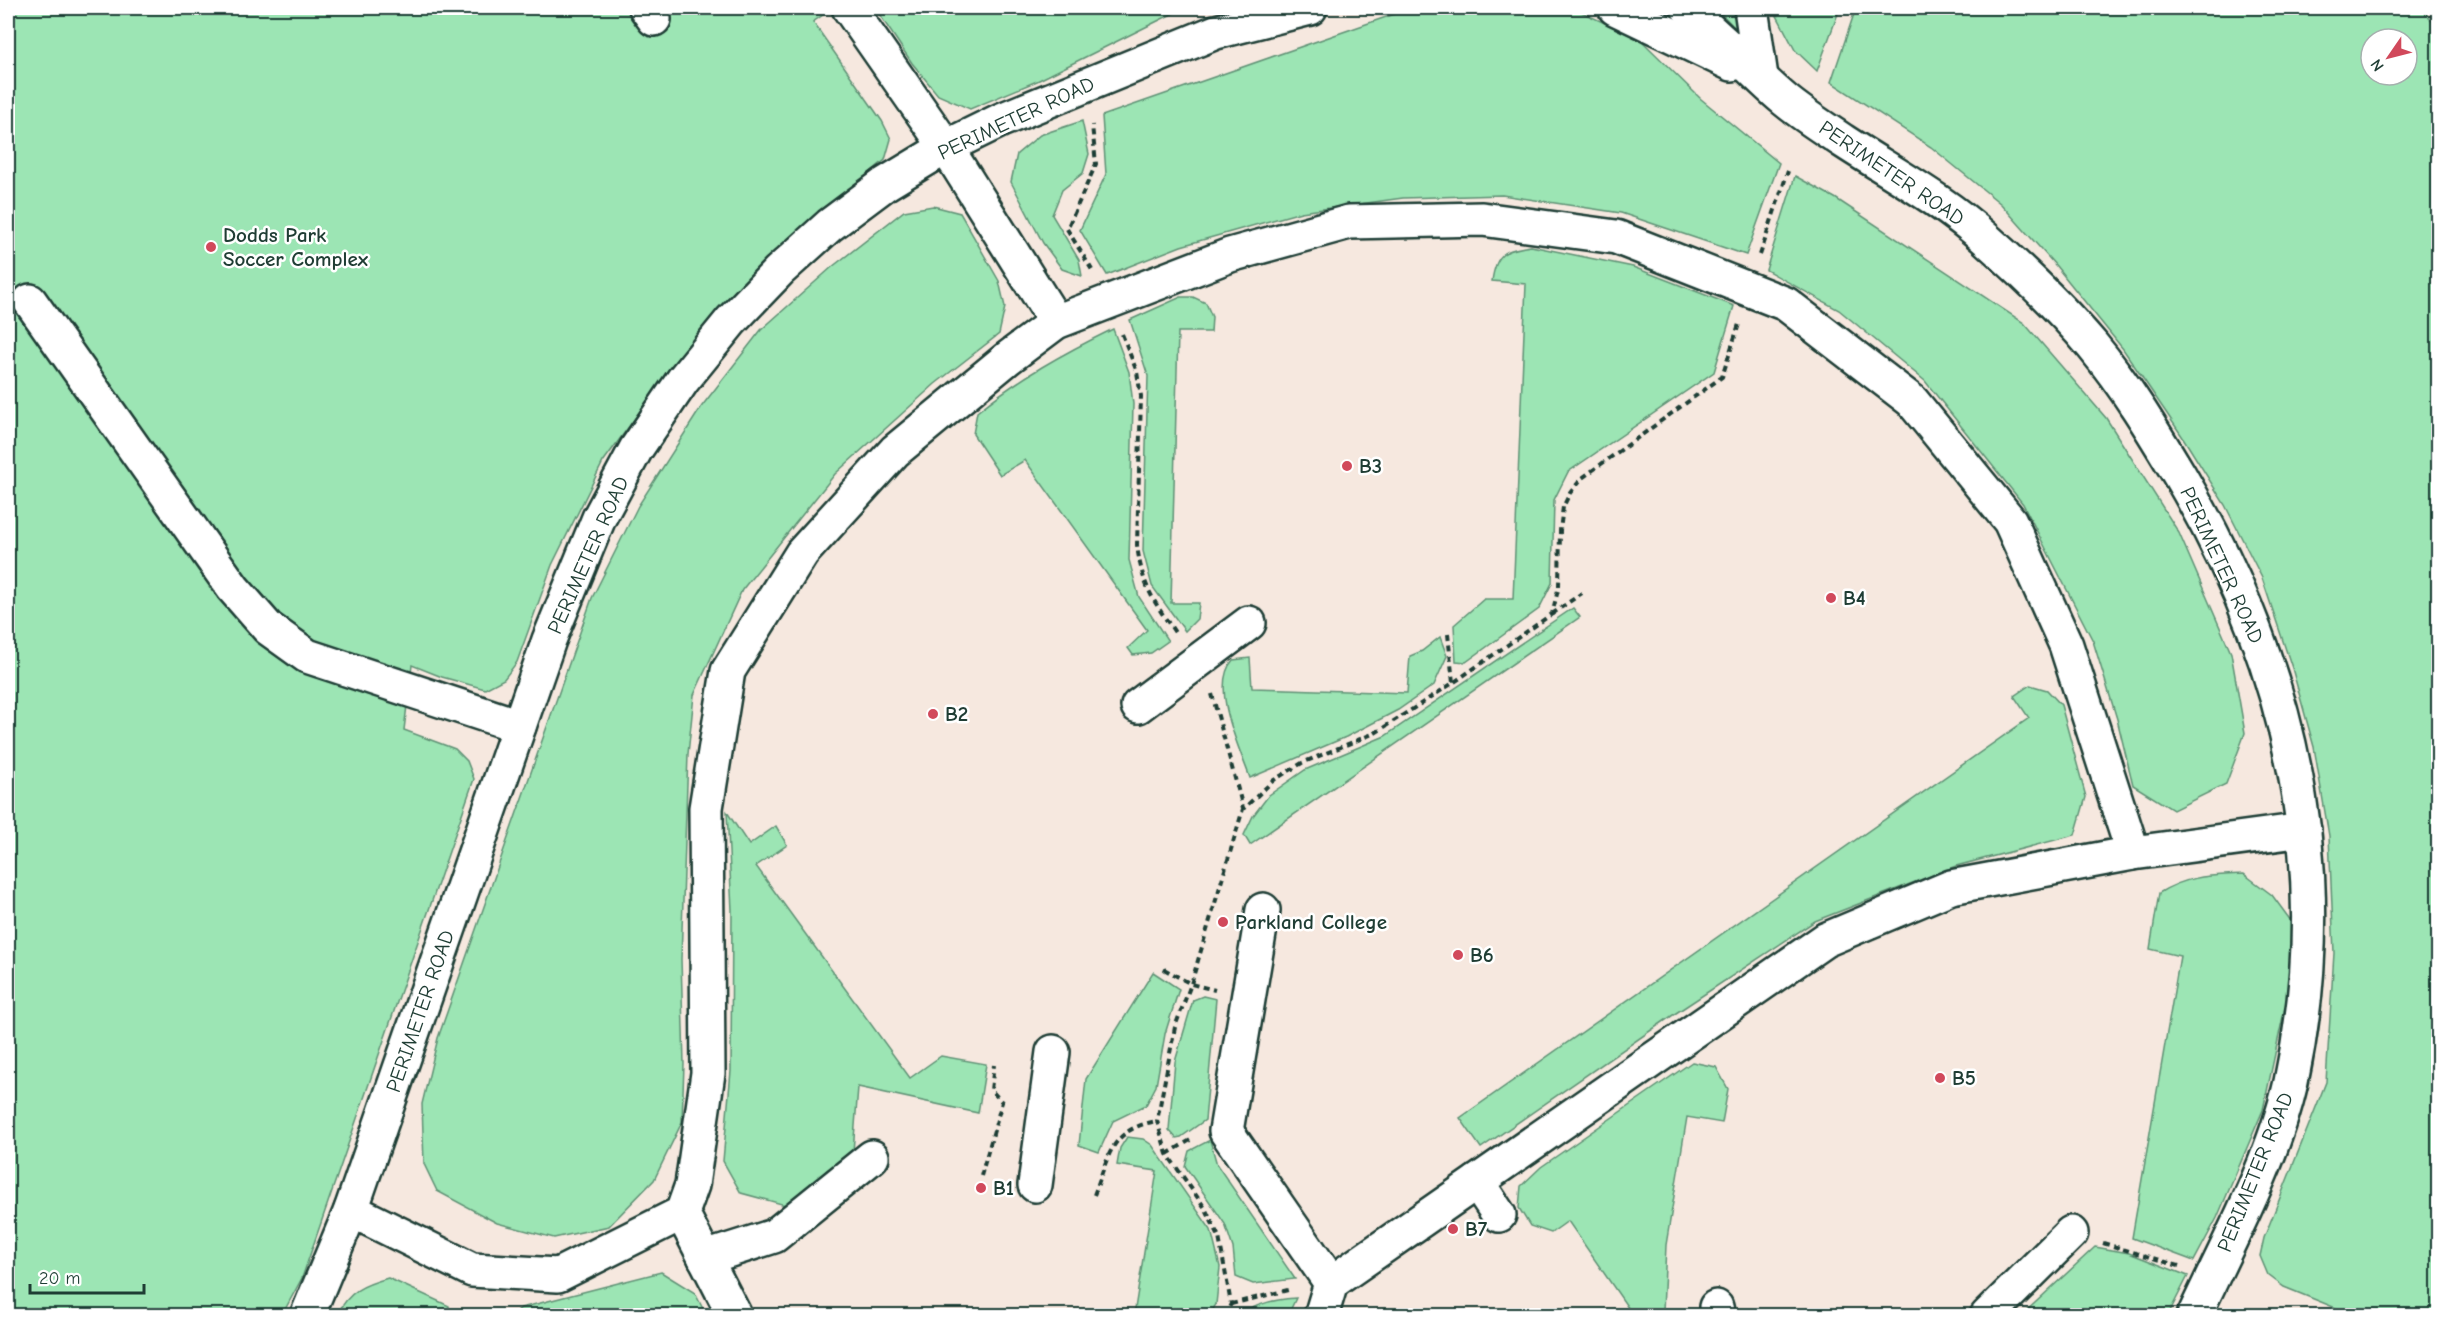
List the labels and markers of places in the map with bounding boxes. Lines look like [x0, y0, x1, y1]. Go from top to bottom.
place label: Dodds Park Soccer Complex [223, 223, 369, 271]
marker: Dodds Park Soccer Complex [204, 240, 218, 254]
place label: B3 [1359, 454, 1382, 478]
marker: B3 [1340, 459, 1354, 473]
place label: B4 [1843, 586, 1866, 610]
marker: B4 [1824, 591, 1838, 605]
place label: B2 [945, 702, 968, 726]
marker: B2 [926, 707, 940, 721]
place label: Parkland College [1235, 910, 1387, 934]
marker: Parkland College [1216, 915, 1230, 929]
place label: B6 [1470, 943, 1494, 967]
marker: B6 [1451, 948, 1465, 962]
place label: B5 [1952, 1066, 1976, 1090]
marker: B5 [1933, 1071, 1947, 1085]
place label: B1 [993, 1176, 1014, 1200]
marker: B1 [974, 1181, 988, 1195]
place label: B7 [1465, 1217, 1488, 1241]
marker: B7 [1446, 1222, 1460, 1236]

